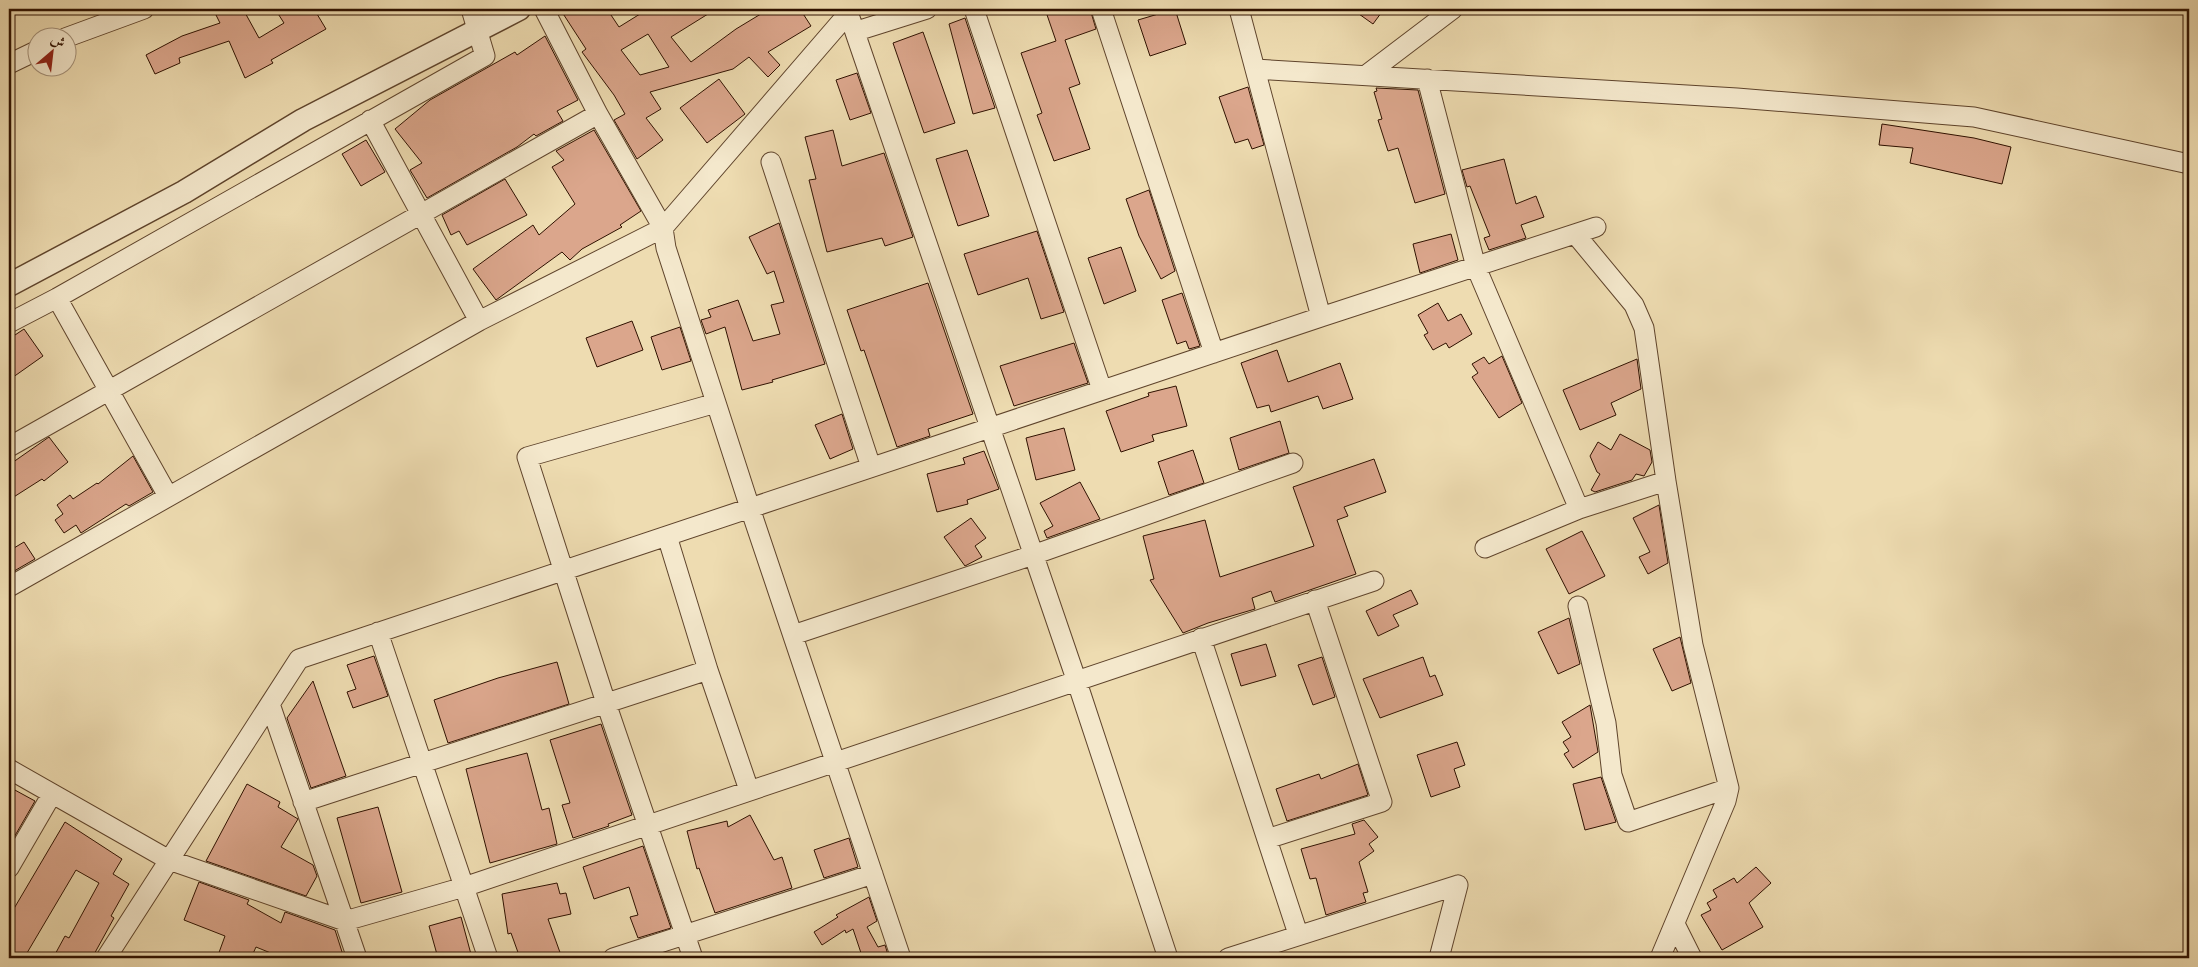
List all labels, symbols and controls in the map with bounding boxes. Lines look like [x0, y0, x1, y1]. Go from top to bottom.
north arrow [28, 28, 78, 78]
text: ش [48, 29, 69, 52]

